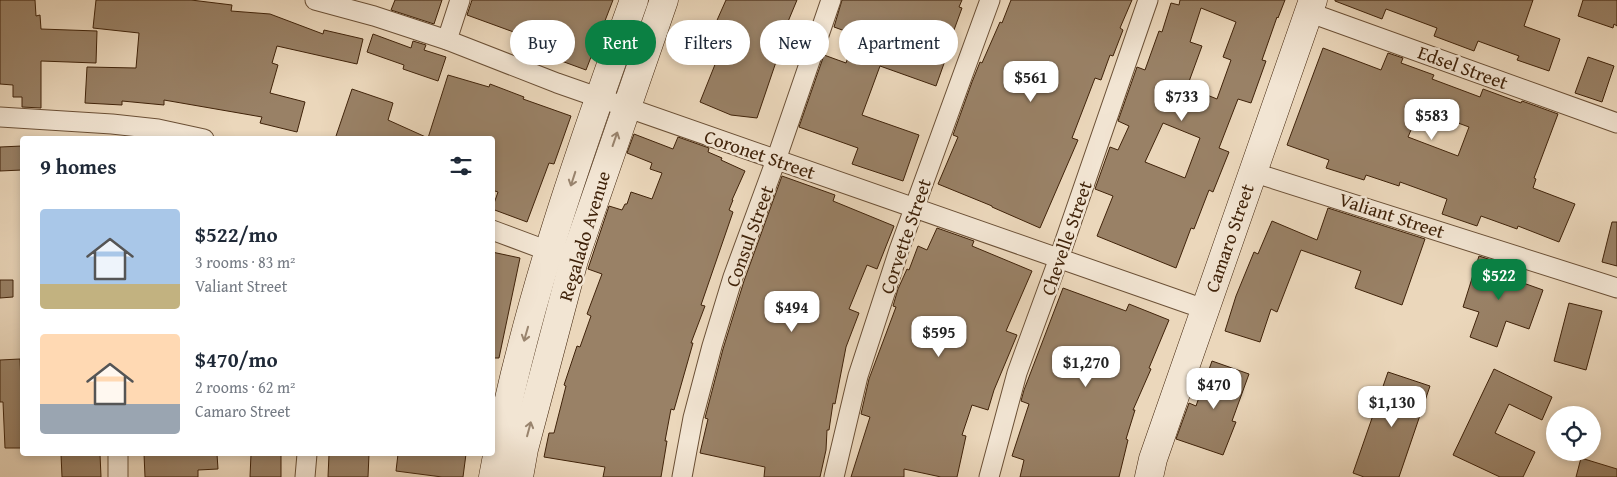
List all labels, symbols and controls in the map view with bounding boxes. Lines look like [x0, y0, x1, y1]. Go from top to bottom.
chip: Buy [510, 20, 575, 65]
chip: Rent [585, 20, 656, 65]
chip: Filters [666, 20, 750, 65]
chip: New [760, 20, 829, 65]
chip: Apartment [839, 20, 958, 65]
street label: Edsel Street [1414, 38, 1512, 96]
pin: $561 [1001, 61, 1061, 103]
text: $561 [1014, 65, 1048, 89]
pin: $733 [1152, 80, 1212, 122]
text: $733 [1165, 84, 1199, 108]
pin: $583 [1402, 98, 1462, 141]
text: $583 [1415, 103, 1449, 127]
street label: Coronet Street [701, 122, 820, 186]
one-way arrow [610, 132, 620, 148]
text: 9 homes [40, 151, 116, 182]
icon: filters [447, 152, 475, 180]
street label: Regalado Avenue [551, 167, 617, 305]
one-way arrow [567, 170, 577, 186]
street label: Corvette Street [872, 174, 938, 297]
street label: Chevelle Street [1033, 177, 1099, 299]
street label: Camaro Street [1197, 180, 1261, 296]
street label: Consul Street [718, 181, 780, 291]
street label: Valiant Street [1336, 185, 1449, 245]
text: $522/mo [195, 219, 278, 250]
icon: home [80, 229, 140, 289]
text: 3 rooms · 83 m² [195, 250, 295, 274]
pin: $522 [1469, 258, 1529, 301]
text: $522 [1482, 263, 1516, 287]
text: Valiant Street [195, 274, 287, 298]
pin: $494 [762, 290, 822, 333]
text: $494 [775, 295, 809, 319]
pin: $595 [909, 316, 969, 358]
text: $595 [922, 320, 956, 344]
one-way arrow [520, 326, 530, 342]
text: $470/mo [195, 344, 278, 375]
pin: $1,270 [1045, 346, 1127, 388]
text: $1,270 [1063, 350, 1109, 374]
icon: home [80, 354, 140, 414]
pin: $470 [1184, 368, 1244, 410]
text: $470 [1197, 372, 1231, 396]
text: 2 rooms · 62 m² [195, 375, 295, 399]
pin: $1,130 [1351, 386, 1433, 428]
text: $1,130 [1369, 390, 1415, 414]
text: Camaro Street [195, 399, 290, 423]
map controls [1546, 406, 1601, 461]
button: locate [1546, 406, 1601, 461]
one-way arrow [525, 422, 534, 438]

